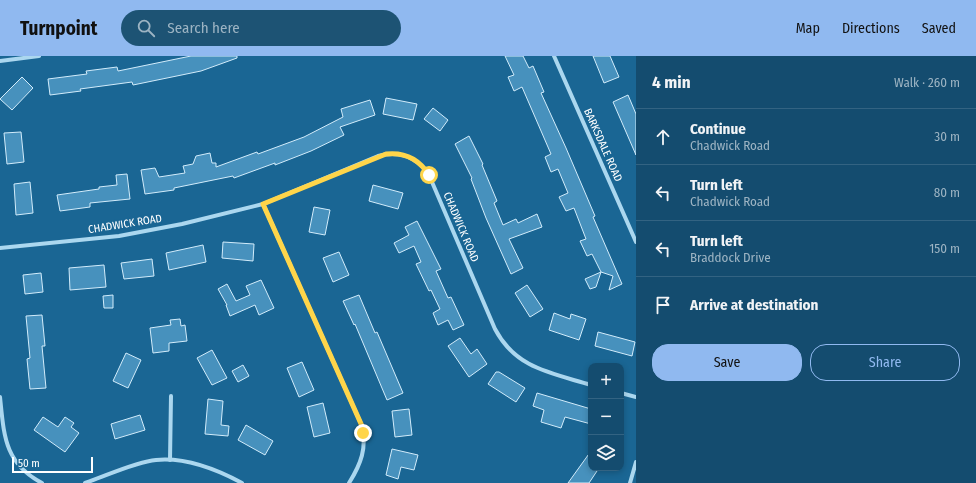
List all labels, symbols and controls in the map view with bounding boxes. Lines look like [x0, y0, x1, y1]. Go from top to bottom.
search box [121, 10, 401, 46]
text: Turnpoint [20, 17, 97, 40]
icon: search [135, 17, 157, 39]
text: Search here [167, 19, 240, 37]
text: Map [796, 20, 820, 37]
text: Directions [842, 20, 900, 37]
text: Saved [922, 20, 956, 37]
text: 4 min [652, 72, 691, 93]
text: Walk · 260 m [894, 75, 960, 90]
street label: BARKSDALE ROAD [581, 107, 625, 183]
text: Continue [690, 120, 746, 138]
icon: ahead [652, 126, 674, 148]
text: 30 m [934, 129, 960, 144]
text: Chadwick Road [690, 138, 770, 153]
route start [420, 166, 438, 184]
text: Turn left [690, 176, 743, 194]
icon: left [652, 182, 674, 204]
text: 80 m [934, 185, 960, 200]
street label: CHADWICK ROAD [440, 190, 482, 264]
text: Chadwick Road [690, 194, 770, 209]
street label: CHADWICK ROAD [87, 212, 163, 236]
text: Turn left [690, 232, 743, 250]
icon: left [652, 238, 674, 260]
text: 150 m [929, 241, 960, 256]
text: Braddock Drive [690, 250, 771, 265]
icon: arrive [652, 294, 674, 316]
text: Arrive at destination [690, 296, 818, 314]
button: Save [652, 344, 802, 381]
button: Share [810, 344, 960, 381]
map controls [588, 363, 624, 471]
button: + [588, 363, 624, 399]
button: − [588, 399, 624, 435]
route end [354, 424, 372, 442]
button: layers [588, 435, 624, 471]
scale bar [12, 455, 93, 474]
text: 50 m [18, 457, 40, 470]

